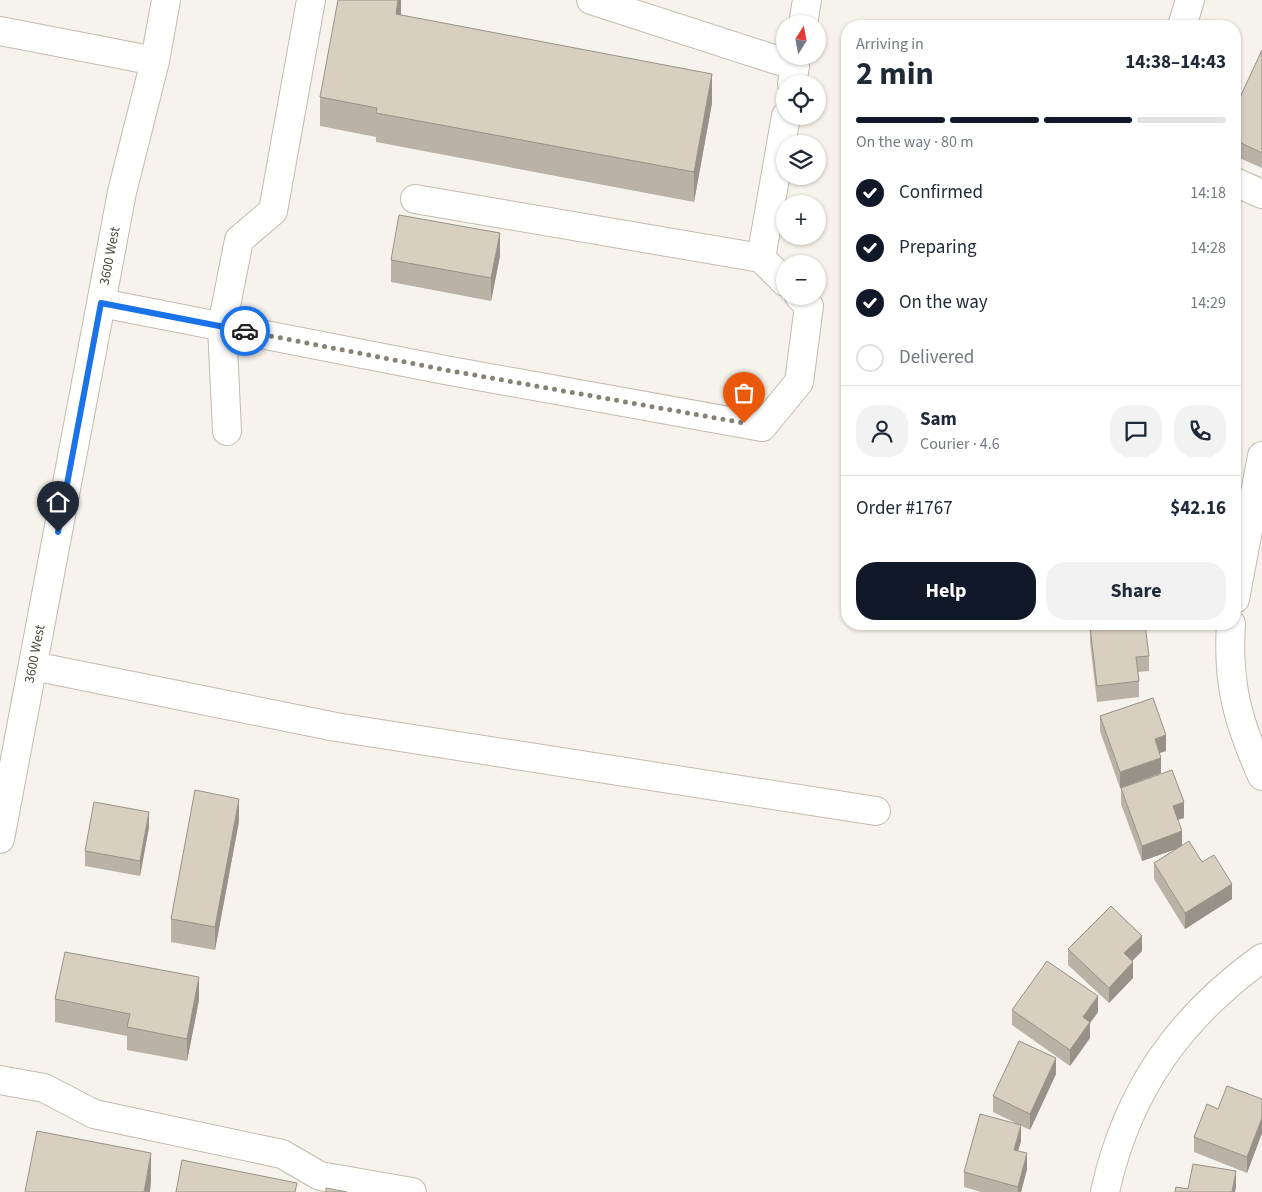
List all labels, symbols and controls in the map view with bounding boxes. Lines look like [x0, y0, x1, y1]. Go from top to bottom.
north arrow [776, 15, 826, 65]
map controls [776, 15, 826, 305]
text: Arriving in [856, 33, 924, 55]
text: 14:38–14:43 [1125, 49, 1226, 76]
text: 2 min [856, 51, 934, 97]
button: locate [776, 75, 826, 125]
text: On the way · 80 m [856, 131, 973, 153]
button: layers [776, 135, 826, 185]
icon: check [856, 179, 884, 207]
text: Confirmed [899, 179, 983, 206]
text: 14:18 [1190, 182, 1226, 204]
button: + [776, 195, 826, 245]
street label: 3600 West [95, 225, 125, 287]
icon: check [856, 234, 884, 262]
text: Preparing [899, 234, 977, 261]
text: 14:28 [1190, 237, 1226, 259]
button: − [776, 255, 826, 305]
icon: check [856, 289, 884, 317]
text: On the way [899, 289, 988, 316]
text: 14:29 [1190, 292, 1226, 314]
courier [220, 306, 270, 356]
icon: car [231, 317, 259, 345]
text: Delivered [899, 344, 974, 371]
pin [723, 372, 765, 423]
icon: bag [730, 379, 758, 407]
button: person [856, 405, 908, 457]
button: chat [1110, 405, 1162, 457]
button: phone [1174, 405, 1226, 457]
text: Sam [920, 406, 957, 433]
text: Courier · 4.6 [920, 433, 1000, 455]
pin [37, 481, 79, 532]
icon: home [44, 488, 72, 516]
text: Order #1767 [856, 495, 953, 522]
text: $42.16 [1170, 495, 1226, 522]
button: Help [856, 562, 1036, 620]
button: Share [1046, 562, 1226, 620]
street label: 3600 West [20, 623, 50, 685]

